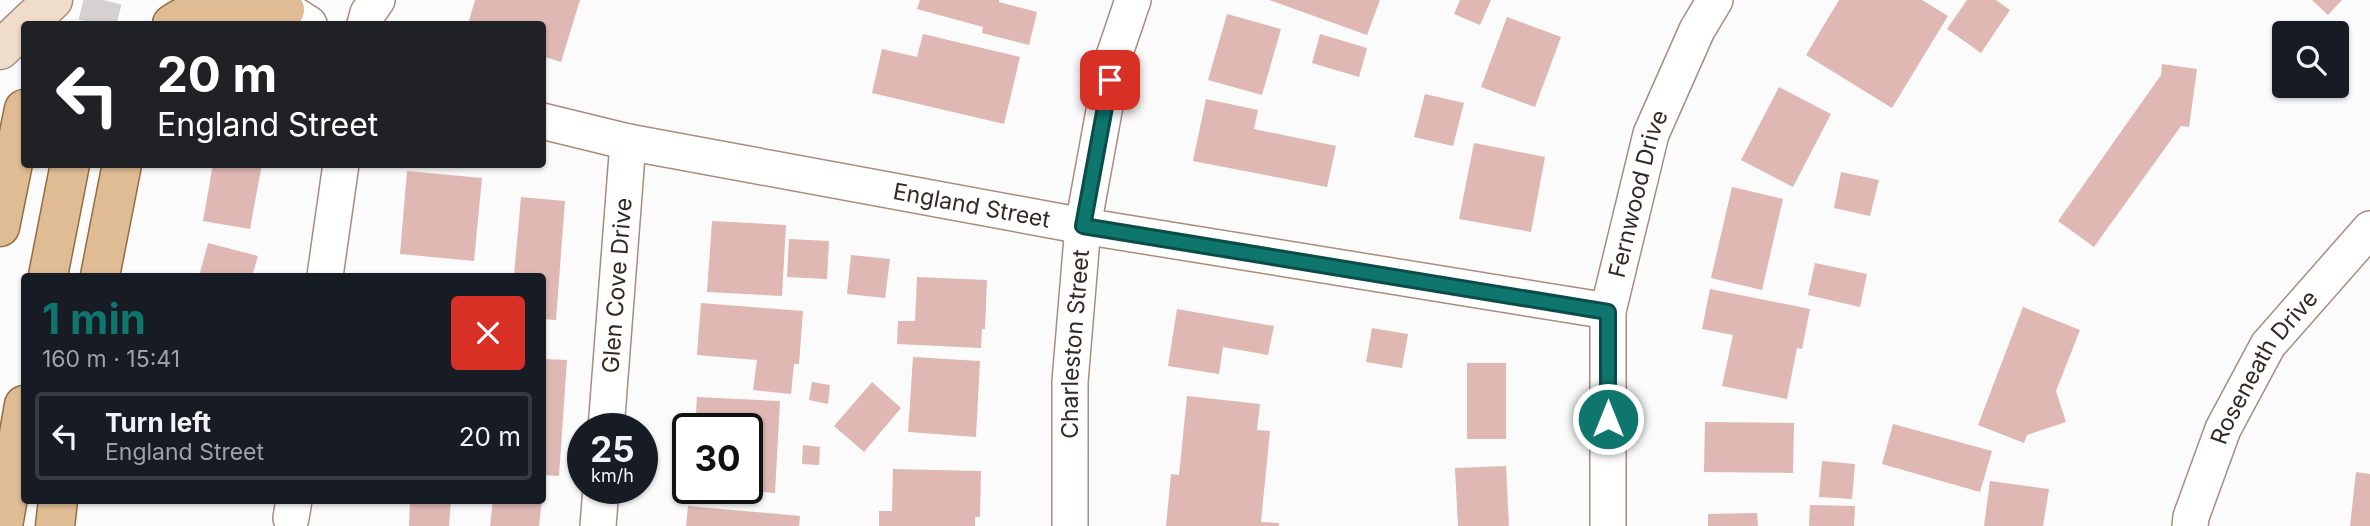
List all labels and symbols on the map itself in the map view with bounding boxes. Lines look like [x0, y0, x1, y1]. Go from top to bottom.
pin [1080, 50, 1140, 110]
street label: Fernwood Drive [1603, 105, 1674, 280]
street label: England Street [891, 177, 1053, 234]
street label: Glen Cove Drive [596, 197, 638, 374]
street label: Charleston Street [1056, 248, 1095, 439]
street label: Roseneath Drive [2205, 284, 2324, 448]
position arrow [1571, 382, 1645, 456]
speed limit sign: 30 [672, 413, 763, 504]

